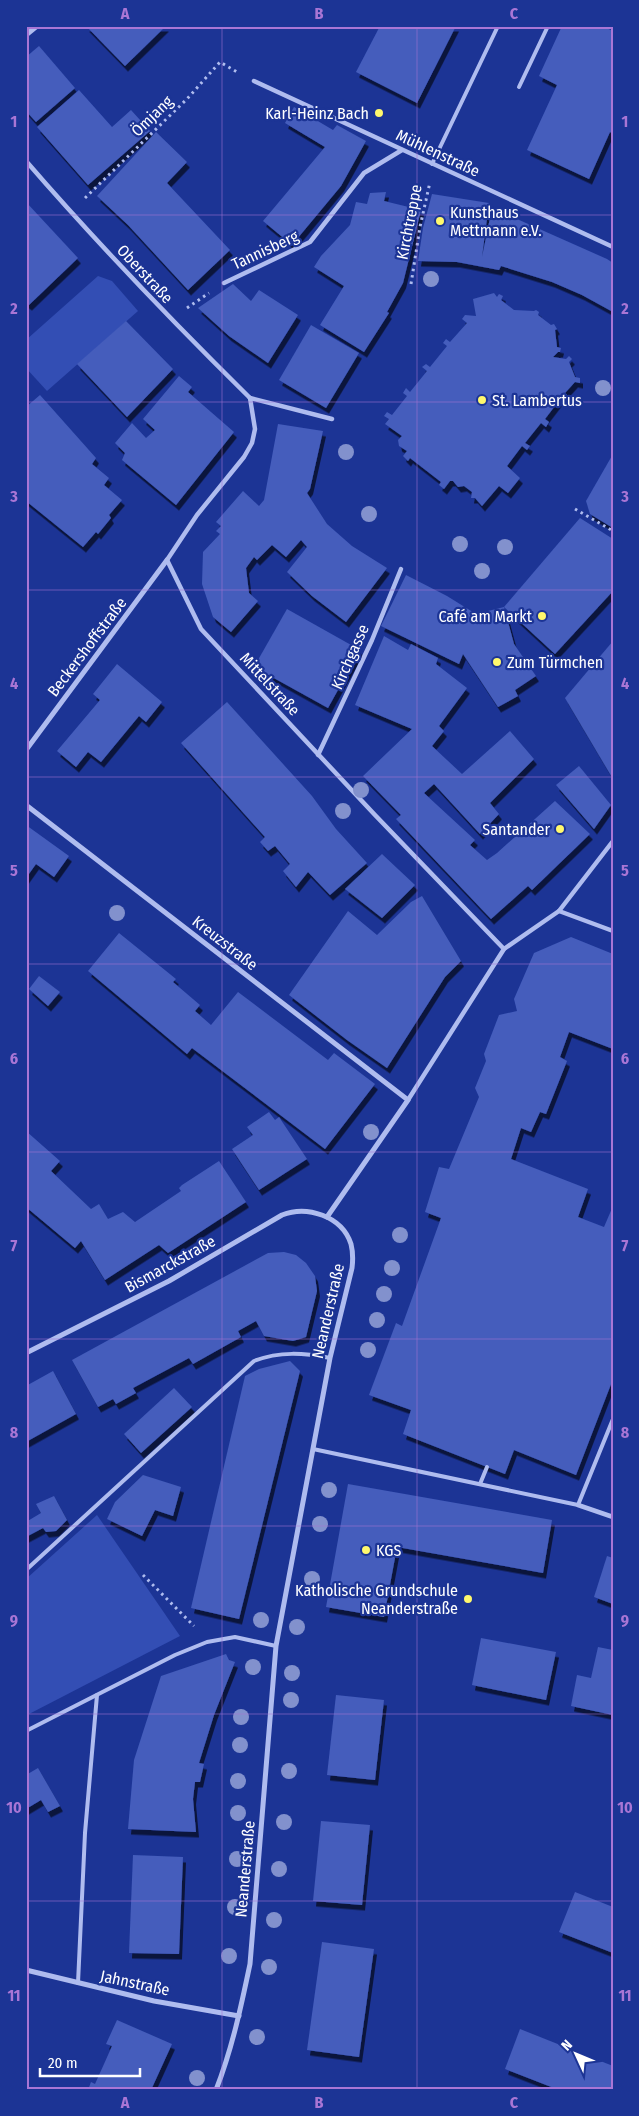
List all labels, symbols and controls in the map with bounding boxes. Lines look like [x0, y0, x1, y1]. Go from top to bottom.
text: A [120, 4, 130, 23]
text: B [315, 4, 324, 23]
text: C [510, 4, 519, 23]
street label: Ömjang [127, 91, 177, 140]
place label: Karl-Heinz Bach [265, 104, 369, 123]
marker: Karl-Heinz Bach [373, 107, 385, 119]
text: 1 [11, 112, 17, 131]
text: 1 [622, 112, 628, 131]
street label: Mühlenstraße [393, 125, 483, 181]
street label: Kirchtreppe [392, 183, 426, 261]
place label: Kunsthaus Mettmann e.V. [450, 203, 542, 240]
marker: Kunsthaus Mettmann e.V. [434, 215, 446, 227]
street label: Tannisberg [229, 226, 302, 274]
street label: Oberstraße [113, 241, 177, 307]
text: 2 [9, 299, 18, 318]
text: 2 [620, 299, 629, 318]
place label: St. Lambertus [492, 391, 582, 410]
marker: St. Lambertus [476, 394, 488, 406]
text: 3 [9, 487, 18, 506]
text: 3 [620, 487, 629, 506]
street label: Beckershoffstraße [44, 594, 130, 700]
place label: Café am Markt [438, 607, 533, 626]
marker: Café am Markt [536, 610, 548, 622]
street label: Kirchgasse [327, 621, 373, 693]
street label: Mittelstraße [236, 649, 304, 720]
place label: Zum Türmchen [507, 653, 603, 672]
marker: Zum Türmchen [491, 656, 503, 668]
text: 4 [10, 674, 18, 693]
text: 4 [621, 674, 629, 693]
place label: Santander [482, 820, 550, 839]
marker: Santander [554, 823, 566, 835]
text: 5 [10, 861, 18, 880]
text: 5 [621, 861, 629, 880]
street label: Kreuzstraße [189, 912, 261, 974]
text: 6 [10, 1049, 18, 1068]
text: 6 [621, 1049, 629, 1068]
street label: Bismarckstraße [121, 1231, 219, 1297]
text: 7 [11, 1236, 18, 1255]
text: 7 [622, 1236, 629, 1255]
street label: Neanderstraße [308, 1261, 348, 1360]
text: 8 [10, 1423, 19, 1442]
text: 8 [621, 1423, 630, 1442]
place label: KGS [376, 1541, 401, 1560]
marker: KGS [360, 1544, 372, 1556]
place label: Katholische Grundschule Neanderstraße [295, 1581, 458, 1618]
marker: Katholische Grundschule Neanderstraße [462, 1593, 474, 1605]
text: 9 [10, 1611, 18, 1630]
text: 9 [621, 1611, 629, 1630]
text: 10 [6, 1798, 22, 1817]
text: 10 [617, 1798, 633, 1817]
street label: Neanderstraße [231, 1820, 259, 1918]
street label: Jahnstraße [99, 1966, 172, 2000]
text: 11 [7, 1986, 21, 2005]
text: 11 [618, 1986, 632, 2005]
north arrow [552, 2028, 602, 2078]
text: N [558, 2036, 576, 2054]
scale bar [40, 2046, 140, 2078]
text: 20 m [48, 2054, 78, 2072]
text: A [120, 2093, 130, 2112]
text: B [315, 2093, 324, 2112]
text: C [510, 2093, 519, 2112]

